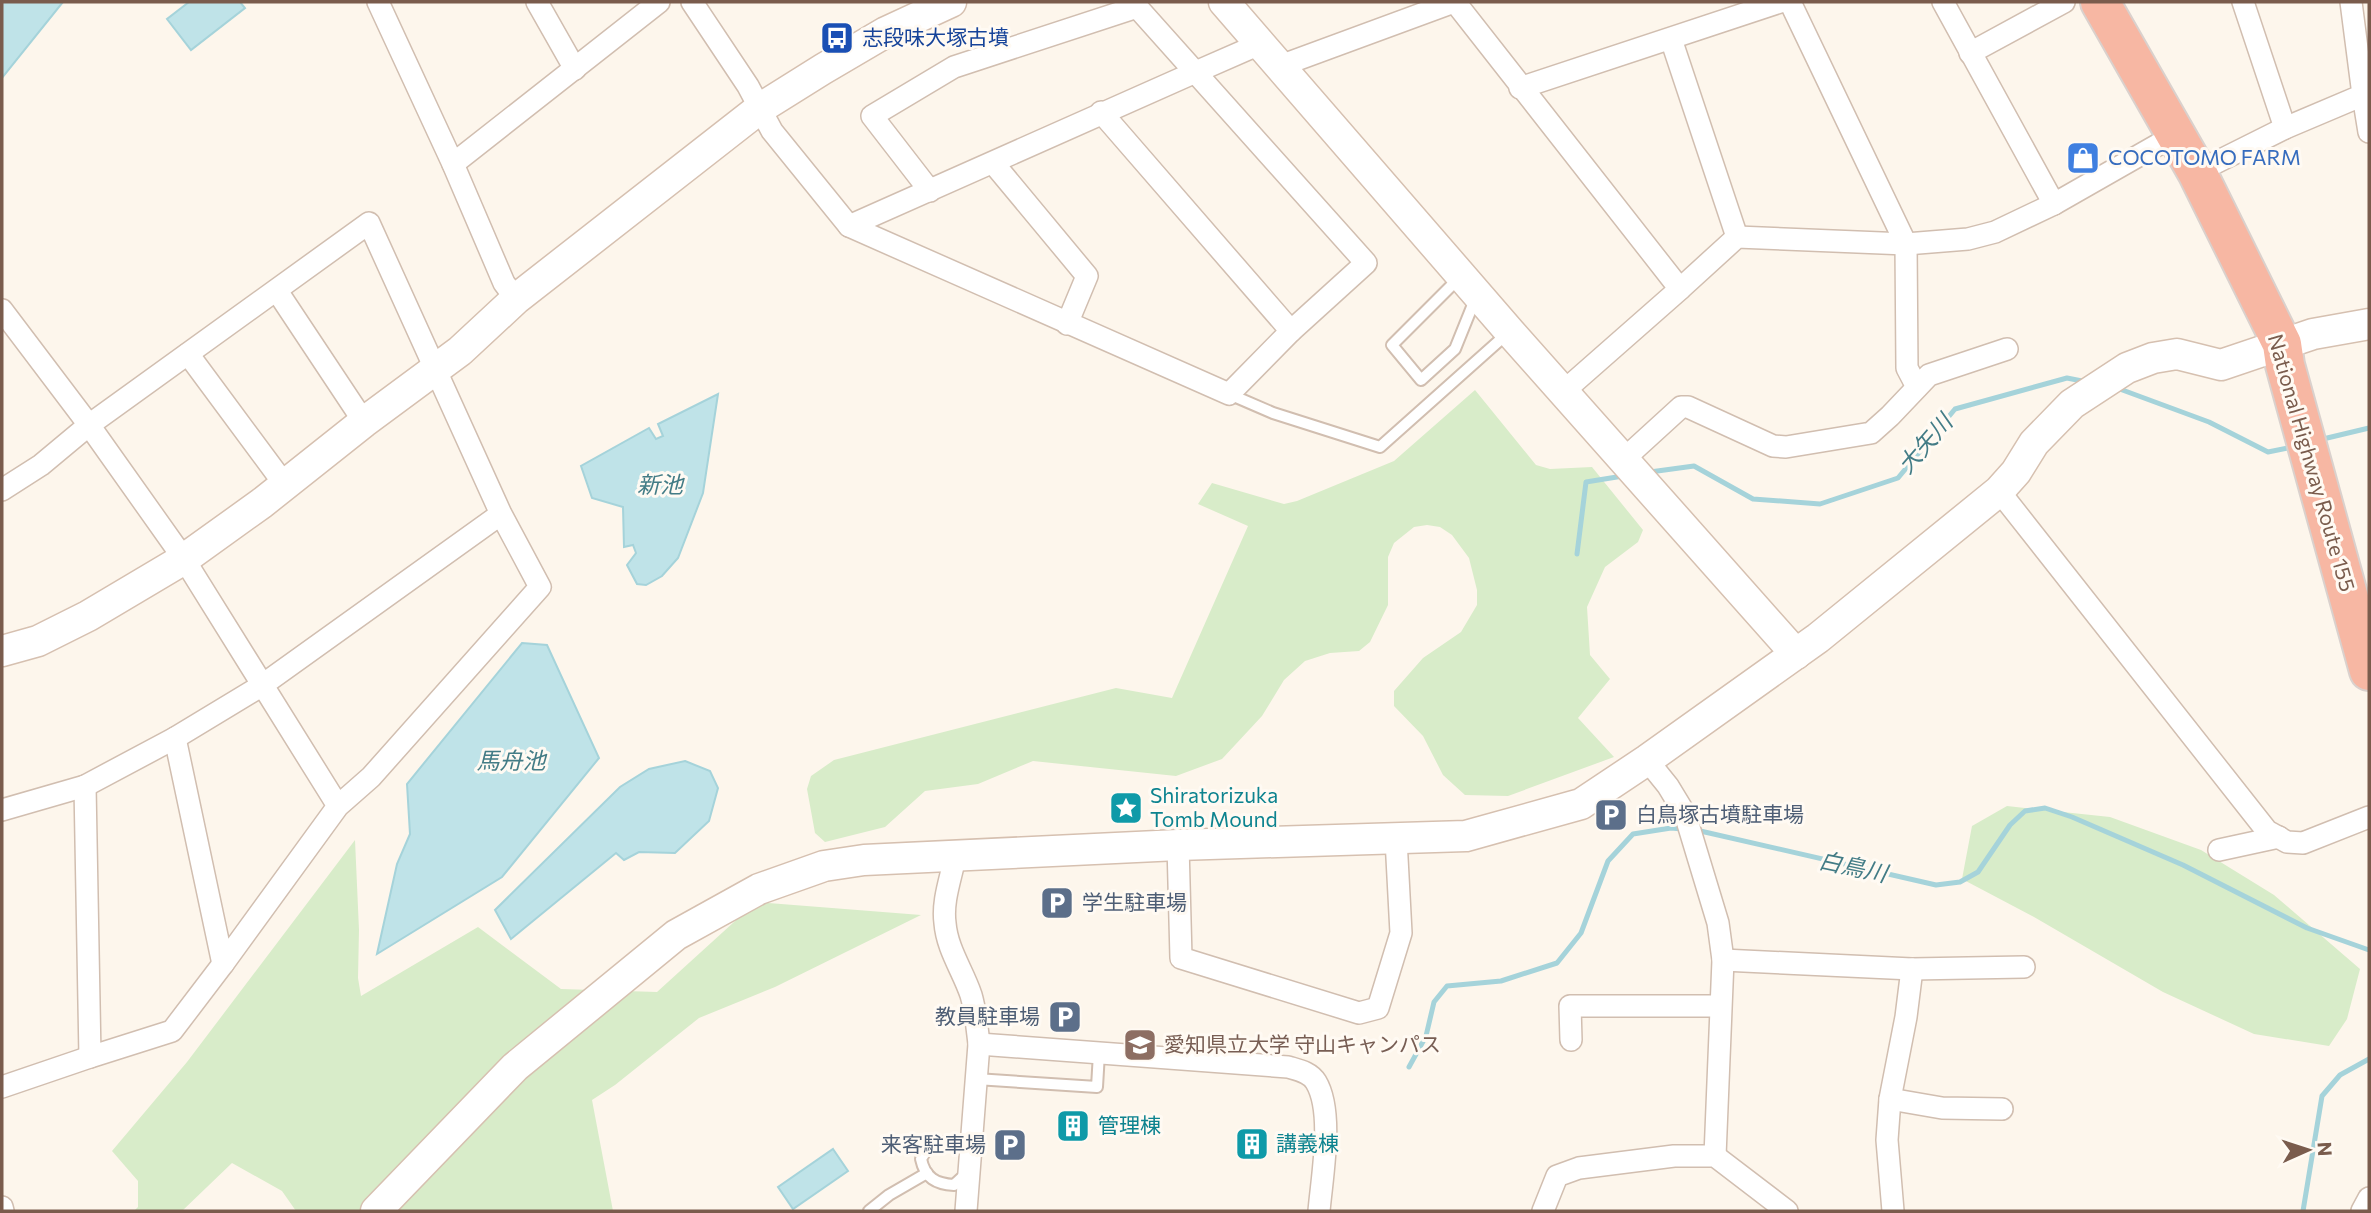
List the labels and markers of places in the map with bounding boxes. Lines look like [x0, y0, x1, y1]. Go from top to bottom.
bus stop icon: 志段味大塚古墳 [818, 19, 856, 57]
place label: 志段味大塚古墳 [862, 24, 1009, 49]
shop icon: COCOTOMO FARM [2064, 139, 2102, 177]
place label: COCOTOMO FARM [2108, 144, 2301, 169]
place label: Shiratorizuka Tomb Mound [1150, 782, 1278, 831]
place icon: Shiratorizuka Tomb Mound [1107, 789, 1145, 827]
parking icon: 白鳥塚古墳駐車場 [1592, 796, 1630, 834]
place label: 白鳥塚古墳駐車場 [1636, 801, 1804, 826]
parking icon: 学生駐車場 [1038, 884, 1076, 922]
place label: 学生駐車場 [1082, 889, 1187, 914]
parking icon: 教員駐車場 [1046, 998, 1084, 1036]
place label: 教員駐車場 [935, 1003, 1040, 1028]
school or university icon: 愛知県立大学 守山キャンパス [1121, 1026, 1159, 1064]
place label: 愛知県立大学 守山キャンパス [1164, 1031, 1441, 1056]
building icon: 管理棟 [1054, 1107, 1092, 1145]
place label: 管理棟 [1098, 1112, 1161, 1137]
building icon: 講義棟 [1233, 1125, 1271, 1163]
parking icon: 来客駐車場 [991, 1126, 1029, 1164]
place label: 講義棟 [1276, 1130, 1339, 1155]
place label: 来客駐車場 [881, 1131, 986, 1156]

